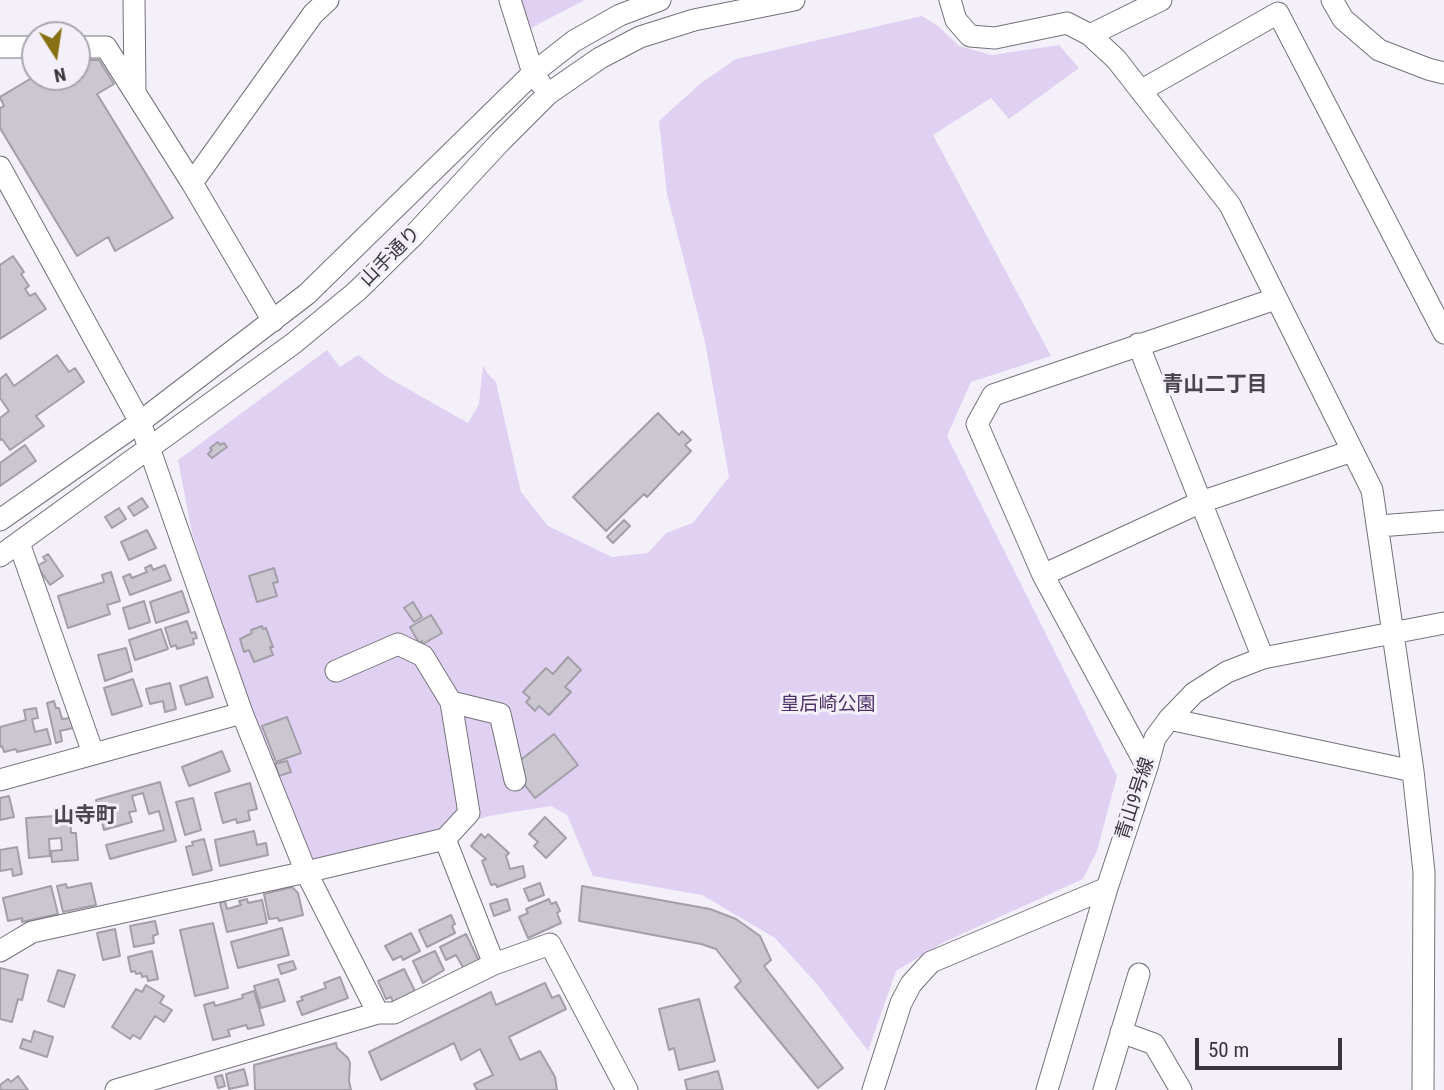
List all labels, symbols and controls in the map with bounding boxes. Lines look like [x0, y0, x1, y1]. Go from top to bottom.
north arrow [21, 21, 91, 91]
text: N [52, 63, 68, 88]
street label: 山手通り [356, 222, 426, 292]
district label: 青山二丁目 [1163, 373, 1267, 399]
park label: 皇后崎公園 [781, 694, 875, 716]
street label: 青山9号線 [1112, 755, 1160, 843]
district label: 山寺町 [54, 804, 116, 830]
scale bar [1199, 1024, 1346, 1068]
text: 50 m [1208, 1038, 1249, 1062]

